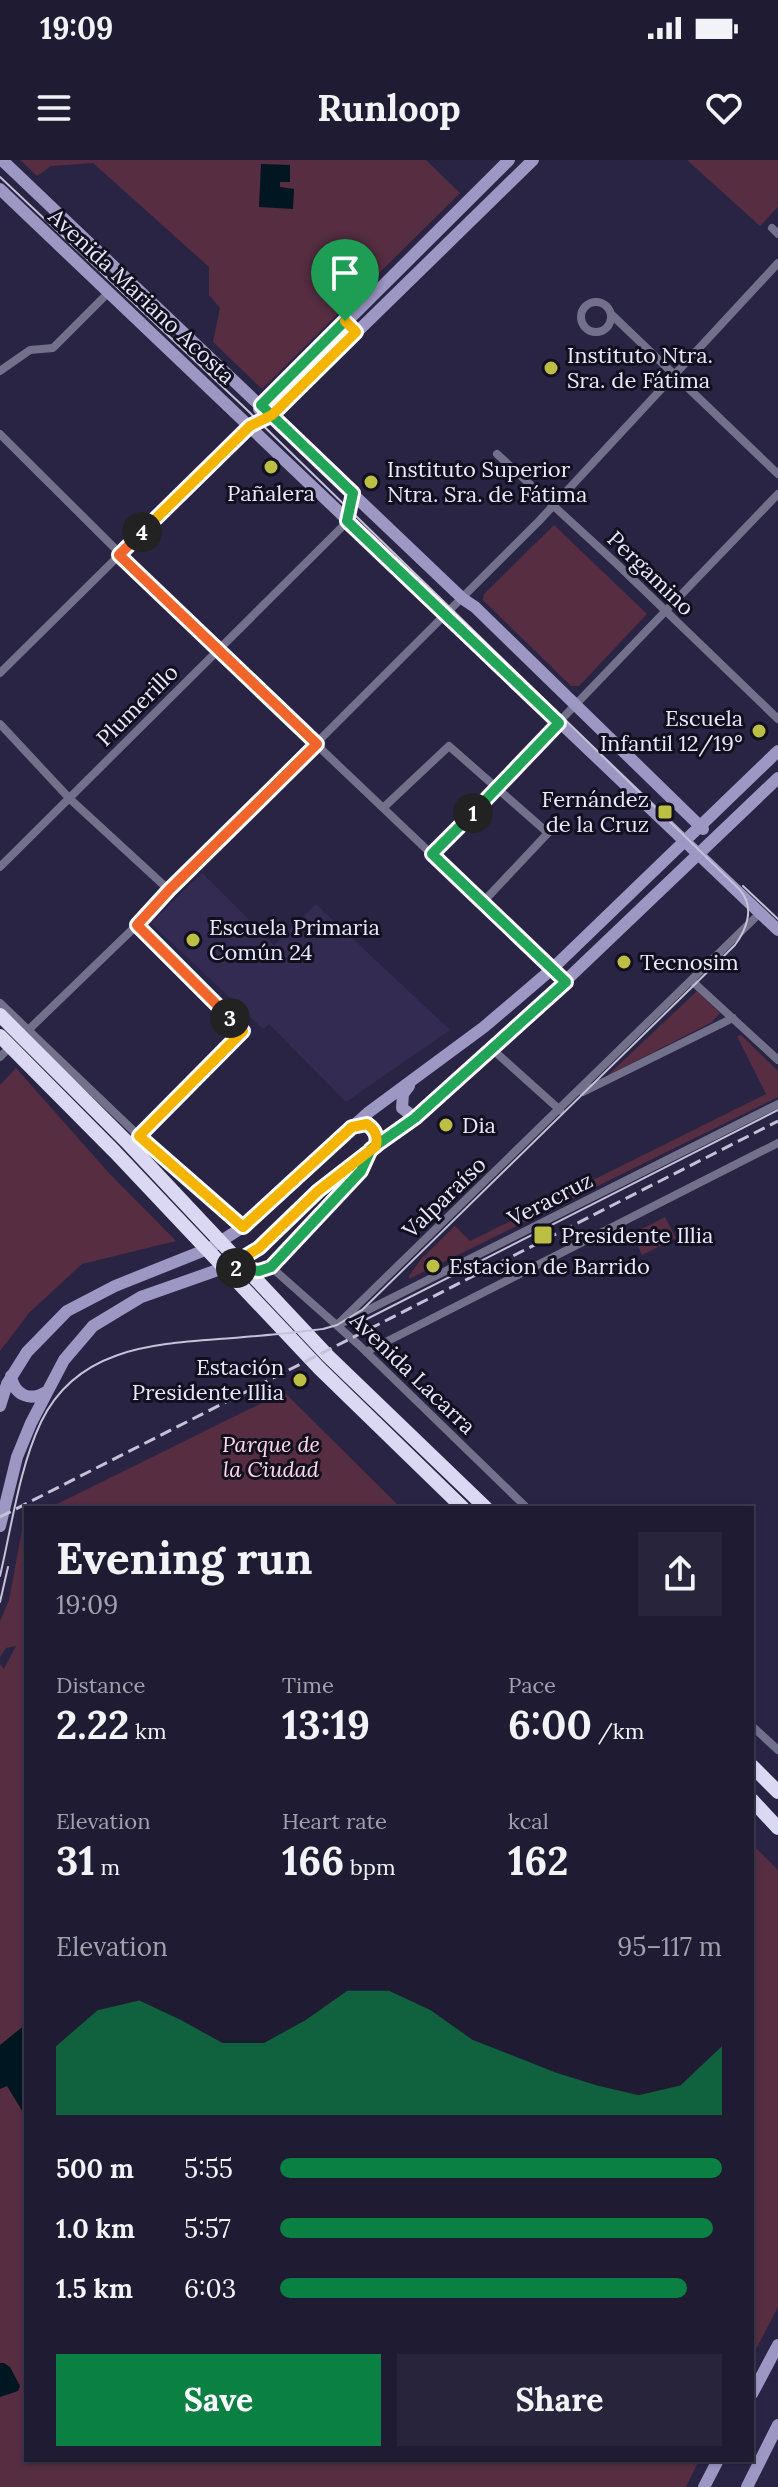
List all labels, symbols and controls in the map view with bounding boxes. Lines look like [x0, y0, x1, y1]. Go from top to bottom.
text: 19:09 [40, 9, 113, 47]
text: Runloop [317, 85, 461, 131]
icon: menu [32, 86, 76, 130]
icon: heart [702, 86, 746, 130]
street label: Avenida Mariano Acosta [42, 202, 241, 390]
pin [311, 239, 379, 321]
icon: arrive [323, 251, 367, 295]
place label: Instituto Ntra. Sra. de Fátima [567, 341, 713, 394]
marker: Instituto Ntra. Sra. de Fátima [542, 359, 560, 377]
place label: Instituto Superior Ntra. Sra. de Fátima [387, 455, 587, 508]
marker: Pañalera [262, 458, 280, 476]
marker: Instituto Superior Ntra. Sra. de Fátima [362, 473, 380, 491]
place label: Pañalera [227, 479, 315, 507]
pin: 4 [122, 512, 162, 552]
text: 4 [136, 518, 148, 546]
street label: Pergamino [602, 525, 700, 621]
street label: Plumerillo [90, 658, 184, 752]
place label: Escuela Infantil 12/19° [600, 704, 743, 757]
marker: Escuela Infantil 12/19° [750, 722, 768, 740]
place label: Fernández de la Cruz [541, 785, 649, 838]
pin: 1 [453, 793, 493, 833]
text: 1 [469, 799, 477, 827]
marker: Fernández de la Cruz [656, 803, 674, 821]
place label: Escuela Primaria Común 24 [209, 913, 380, 966]
marker: Escuela Primaria Común 24 [184, 931, 202, 949]
place label: Tecnosim [640, 948, 739, 976]
marker: Tecnosim [615, 953, 633, 971]
pin: 3 [210, 998, 250, 1038]
text: 3 [224, 1004, 236, 1032]
place label: Dia [462, 1111, 496, 1139]
marker: Dia [437, 1116, 455, 1134]
street label: Valparaíso [396, 1150, 492, 1244]
street label: Veracruz [502, 1166, 597, 1233]
place label: Presidente Illia [561, 1221, 713, 1249]
marker: Presidente Illia [532, 1224, 554, 1246]
pin: 2 [216, 1248, 256, 1288]
place label: Estacion de Barrido [449, 1252, 650, 1280]
text: 2 [230, 1254, 242, 1282]
marker: Estacion de Barrido [424, 1257, 442, 1275]
street label: Avenida Lacarra [344, 1305, 482, 1440]
place label: Estación Presidente Illia [132, 1353, 284, 1406]
marker: Estación Presidente Illia [291, 1371, 309, 1389]
park label: Parque de la Ciudad [222, 1430, 320, 1483]
text: Evening run [56, 1530, 313, 1586]
button: share [638, 1532, 722, 1616]
text: 19:09 [56, 1588, 118, 1621]
text: Distance [56, 1671, 146, 1699]
text: Time [282, 1671, 334, 1699]
text: Pace [508, 1671, 556, 1699]
text: 2.22 [56, 1699, 129, 1750]
text: 13:19 [282, 1699, 370, 1750]
text: 6:00 [508, 1699, 592, 1750]
text: km [129, 1717, 167, 1745]
text: /km [592, 1717, 644, 1745]
text: Elevation [56, 1807, 151, 1835]
text: Heart rate [282, 1807, 387, 1835]
text: kcal [508, 1807, 549, 1835]
text: 31 [56, 1835, 95, 1886]
text: 166 [282, 1835, 344, 1886]
text: 162 [508, 1835, 569, 1886]
text: m [95, 1853, 120, 1881]
text: bpm [344, 1853, 396, 1881]
text: Elevation [56, 1930, 168, 1963]
text: 95–117 m [617, 1930, 722, 1963]
text: 500 m [56, 2152, 134, 2185]
text: 5:55 [184, 2152, 233, 2185]
text: 1.0 km [56, 2212, 135, 2245]
text: 5:57 [184, 2212, 231, 2245]
text: 1.5 km [56, 2272, 133, 2305]
text: 6:03 [184, 2272, 236, 2305]
button: Save [56, 2354, 381, 2446]
button: Share [397, 2354, 722, 2446]

